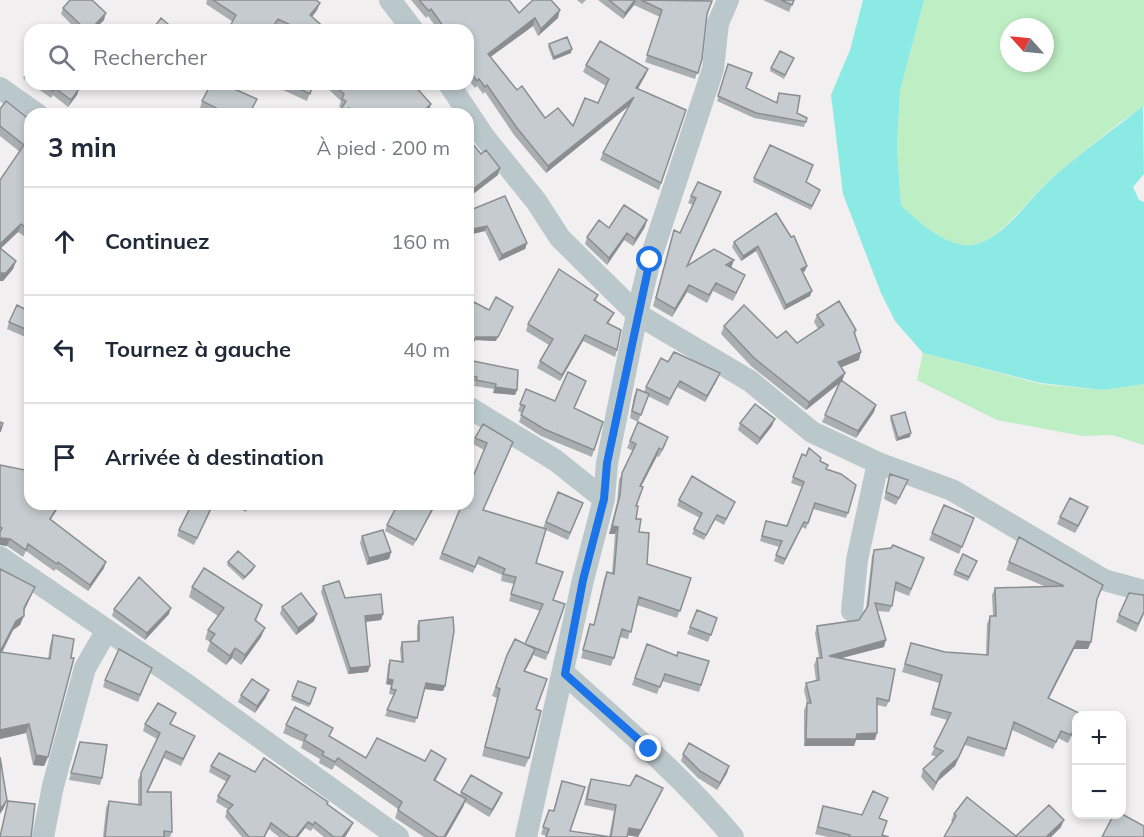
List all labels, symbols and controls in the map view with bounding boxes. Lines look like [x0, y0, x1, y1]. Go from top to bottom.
north arrow [1000, 18, 1054, 72]
search box [24, 24, 474, 90]
icon: search [45, 41, 78, 74]
text: Rechercher [93, 43, 207, 71]
text: 3 min [48, 131, 117, 164]
text: À pied · 200 m [317, 135, 450, 160]
icon: ahead [48, 225, 81, 258]
text: Continuez [105, 227, 210, 255]
text: 160 m [391, 229, 450, 254]
route start [636, 246, 662, 272]
icon: left [48, 333, 81, 366]
text: Tournez à gauche [105, 335, 291, 363]
text: 40 m [403, 337, 450, 362]
icon: arrive [48, 441, 81, 474]
text: Arrivée à destination [105, 443, 324, 471]
map controls [1072, 711, 1126, 819]
button: + [1072, 711, 1126, 765]
route end [635, 735, 661, 761]
button: − [1072, 765, 1126, 819]

